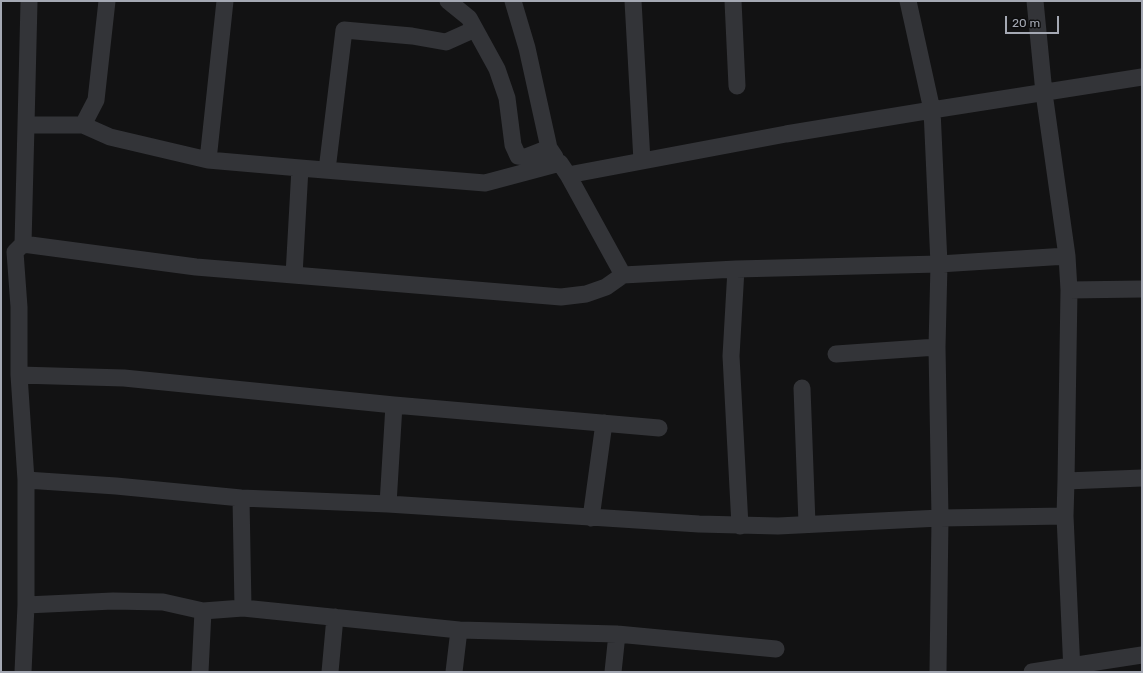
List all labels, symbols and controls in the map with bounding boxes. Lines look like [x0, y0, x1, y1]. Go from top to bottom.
scale bar [1007, 8, 1061, 34]
text: 20 m [1012, 16, 1040, 30]

